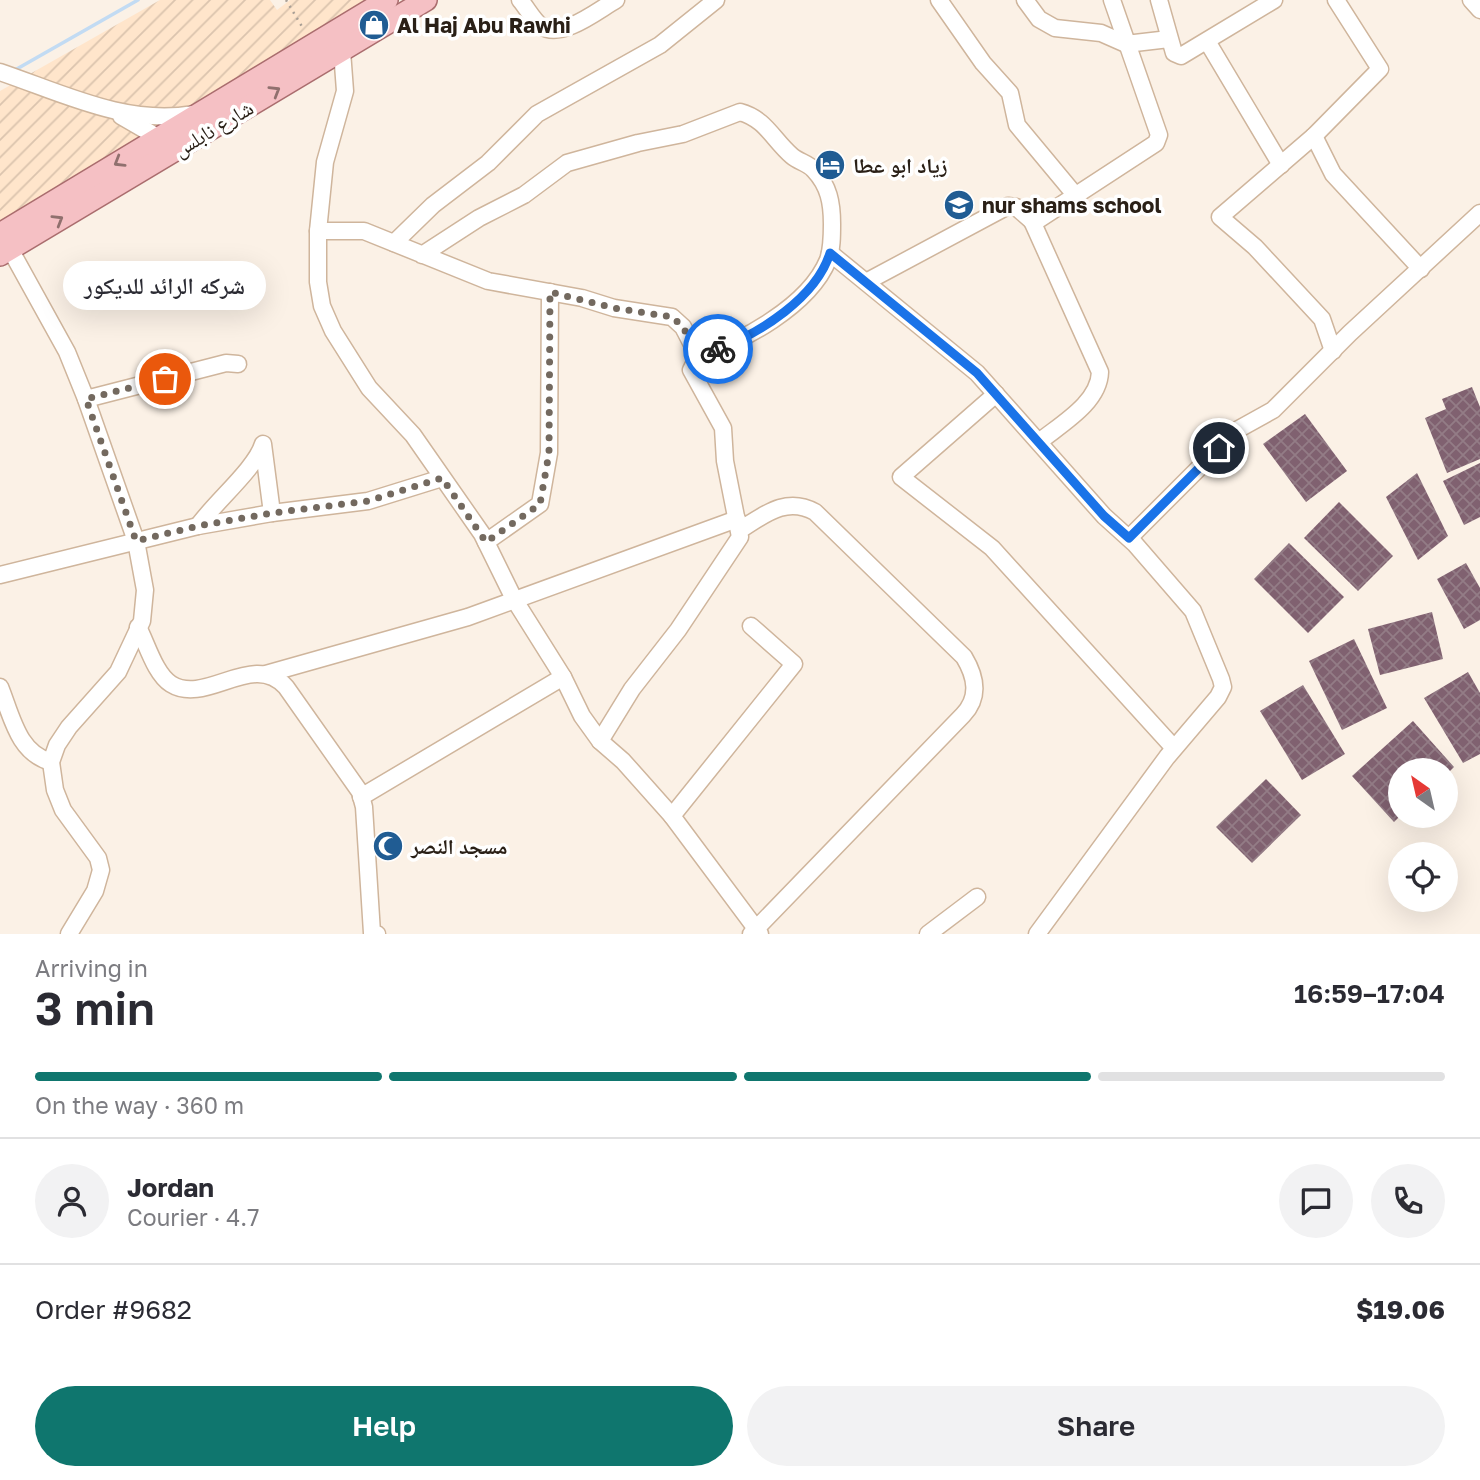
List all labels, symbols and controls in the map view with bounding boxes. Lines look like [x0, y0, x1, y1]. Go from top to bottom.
shop icon: Al Haj Abu Rawhi [357, 8, 391, 42]
place label: Al Haj Abu Rawhi [397, 12, 571, 38]
one-way arrow [268, 86, 281, 99]
street label: شارع نابلس [168, 94, 258, 163]
hotel icon: زياد ابو عطا [813, 148, 847, 182]
place label: زياد ابو عطا [853, 152, 948, 178]
one-way arrow [113, 154, 126, 167]
school or university icon: nur shams school [942, 188, 976, 222]
place label: nur shams school [982, 192, 1161, 218]
one-way arrow [51, 215, 64, 228]
callout: شركه الرائد للديكور [64, 260, 266, 309]
text: شركه الرائد للديكور [84, 271, 245, 299]
courier [683, 314, 753, 384]
icon: bike [699, 330, 737, 368]
pin [135, 349, 195, 409]
icon: bag [146, 360, 184, 398]
pin [1189, 418, 1249, 478]
icon: home [1200, 429, 1238, 467]
north arrow [1388, 758, 1458, 828]
map controls [1388, 758, 1458, 912]
mosque icon: مسجد النصر [371, 829, 405, 863]
place label: مسجد النصر [410, 833, 508, 859]
button: locate [1388, 842, 1458, 912]
text: Arriving in [35, 954, 148, 982]
text: 16:59–17:04 [1294, 978, 1445, 1009]
text: 3 min [35, 980, 155, 1035]
text: On the way · 360 m [35, 1091, 244, 1119]
button: person [35, 1164, 109, 1238]
button: chat [1279, 1164, 1353, 1238]
button: phone [1371, 1164, 1445, 1238]
text: Jordan [127, 1172, 214, 1203]
text: Courier · 4.7 [127, 1203, 259, 1231]
text: Order #9682 [35, 1294, 192, 1325]
text: $19.06 [1356, 1294, 1445, 1325]
button: Help [35, 1386, 733, 1466]
button: Share [747, 1386, 1445, 1466]

